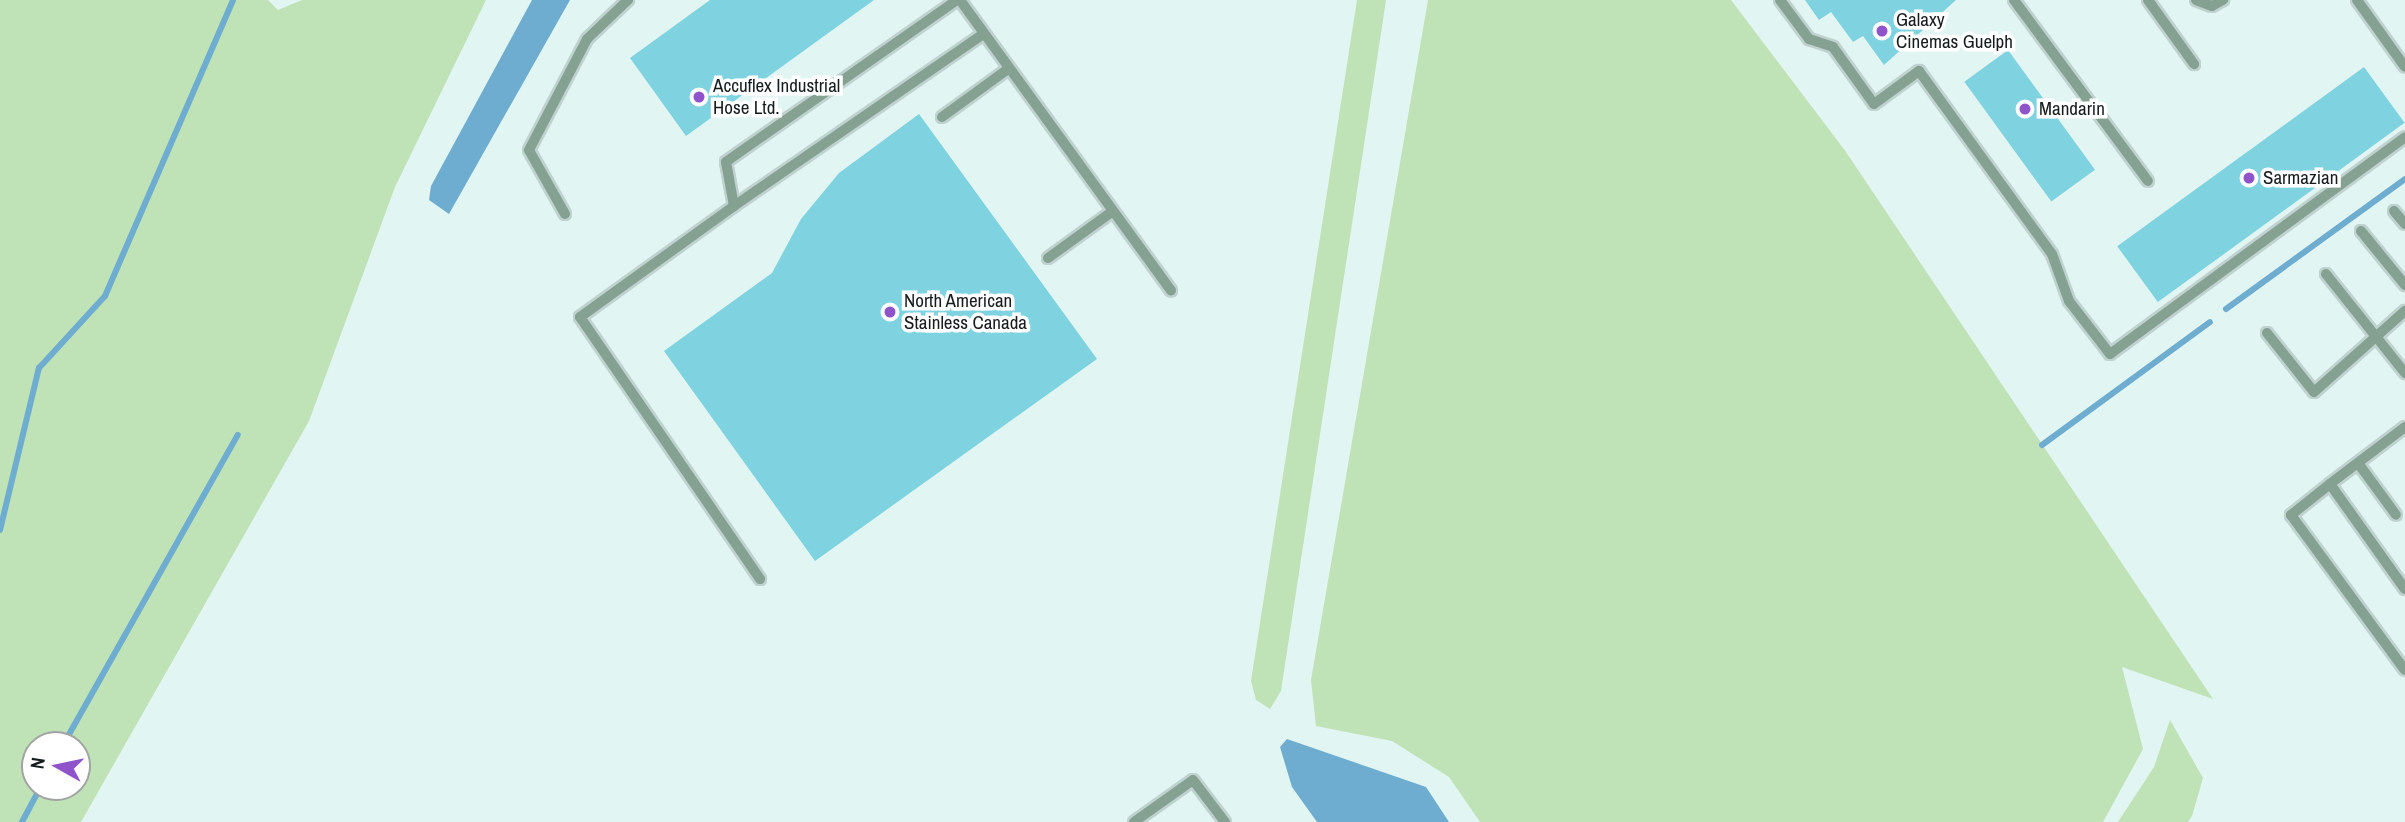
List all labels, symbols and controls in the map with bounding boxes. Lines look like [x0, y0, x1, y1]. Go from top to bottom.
place label: Galaxy Cinemas Guelph [1896, 9, 2013, 53]
marker: Galaxy Cinemas Guelph [1874, 23, 1890, 39]
place label: Accuflex Industrial Hose Ltd. [713, 75, 840, 119]
marker: Accuflex Industrial Hose Ltd. [691, 89, 707, 105]
place label: Mandarin [2039, 98, 2105, 120]
marker: Mandarin [2017, 101, 2033, 117]
place label: Sarmazian [2263, 167, 2338, 189]
marker: Sarmazian [2241, 170, 2257, 186]
place label: North American Stainless Canada [904, 290, 1027, 334]
marker: North American Stainless Canada [882, 304, 898, 320]
north arrow [21, 731, 91, 801]
text: N [24, 755, 51, 771]

